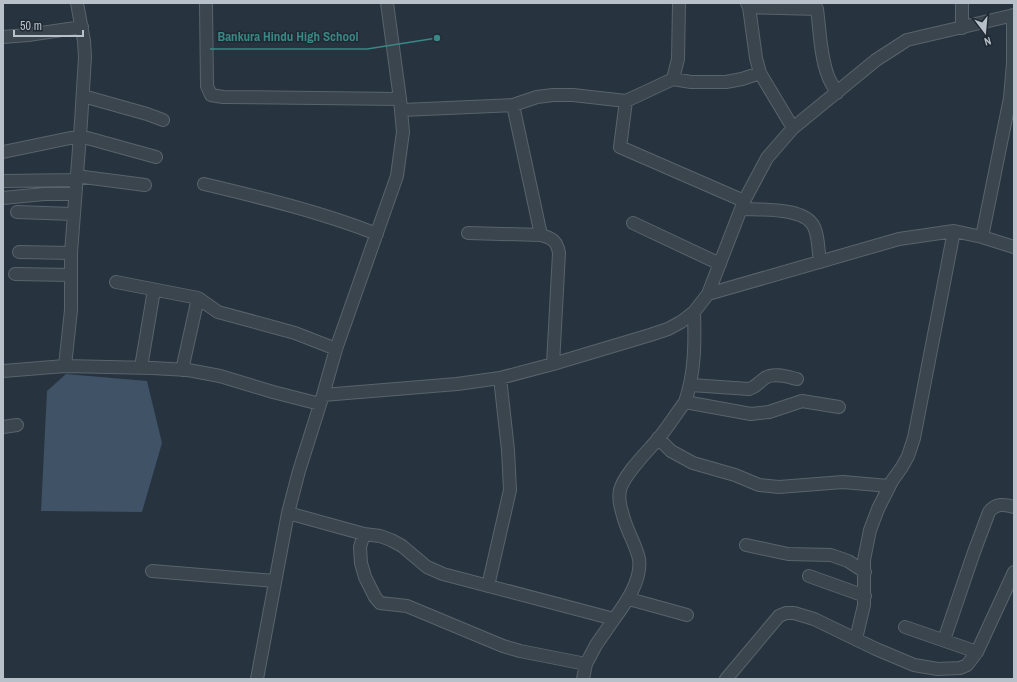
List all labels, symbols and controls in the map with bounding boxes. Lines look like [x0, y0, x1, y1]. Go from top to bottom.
scale bar [14, 12, 83, 38]
north arrow [965, 12, 1005, 52]
text: 50 m [20, 18, 42, 34]
callout: Bankura Hindu High School [210, 24, 367, 49]
text: Bankura Hindu High School [218, 28, 359, 45]
text: N [983, 34, 993, 49]

